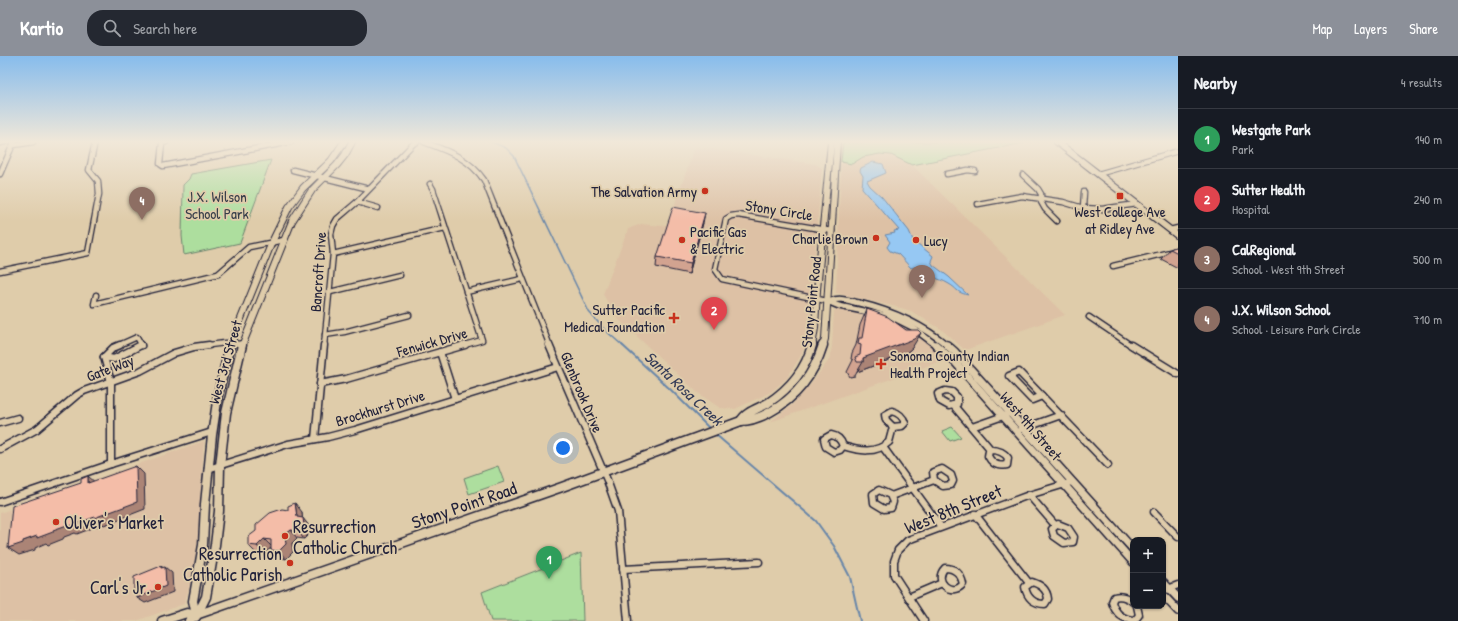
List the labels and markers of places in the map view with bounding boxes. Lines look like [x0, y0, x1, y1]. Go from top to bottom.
place label: The Salvation Army [591, 181, 697, 202]
marker: The Salvation Army [700, 186, 710, 196]
pin: 4 [129, 187, 155, 220]
marker: West College Ave at Ridley Ave [1115, 191, 1125, 201]
place label: West College Ave at Ridley Ave [1074, 201, 1166, 239]
place label: Pacific Gas & Electric [690, 221, 747, 259]
place label: Charlie Brown [792, 228, 868, 249]
place label: Lucy [924, 230, 948, 251]
marker: Charlie Brown [871, 233, 881, 243]
marker: Pacific Gas & Electric [677, 235, 687, 245]
marker: Lucy [911, 235, 921, 245]
pin: 3 [909, 265, 935, 298]
pin: 2 [701, 297, 727, 330]
place label: Sutter Pacific Medical Foundation [564, 299, 665, 337]
marker: Sutter Pacific Medical Foundation [668, 312, 680, 324]
place label: Sonoma County Indian Health Project [890, 345, 1010, 383]
marker: Sonoma County Indian Health Project [875, 358, 887, 370]
place label: Oliver's Market [64, 510, 164, 535]
place label: Resurrection Catholic Church [293, 514, 397, 560]
marker: Oliver's Market [51, 517, 61, 527]
marker: Resurrection Catholic Church [280, 531, 290, 541]
place label: Resurrection Catholic Parish [183, 541, 282, 587]
pin: 1 [536, 546, 562, 579]
marker: Resurrection Catholic Parish [285, 558, 295, 568]
place label: Carl's Jr. [90, 575, 150, 600]
marker: Carl's Jr. [153, 582, 163, 592]

